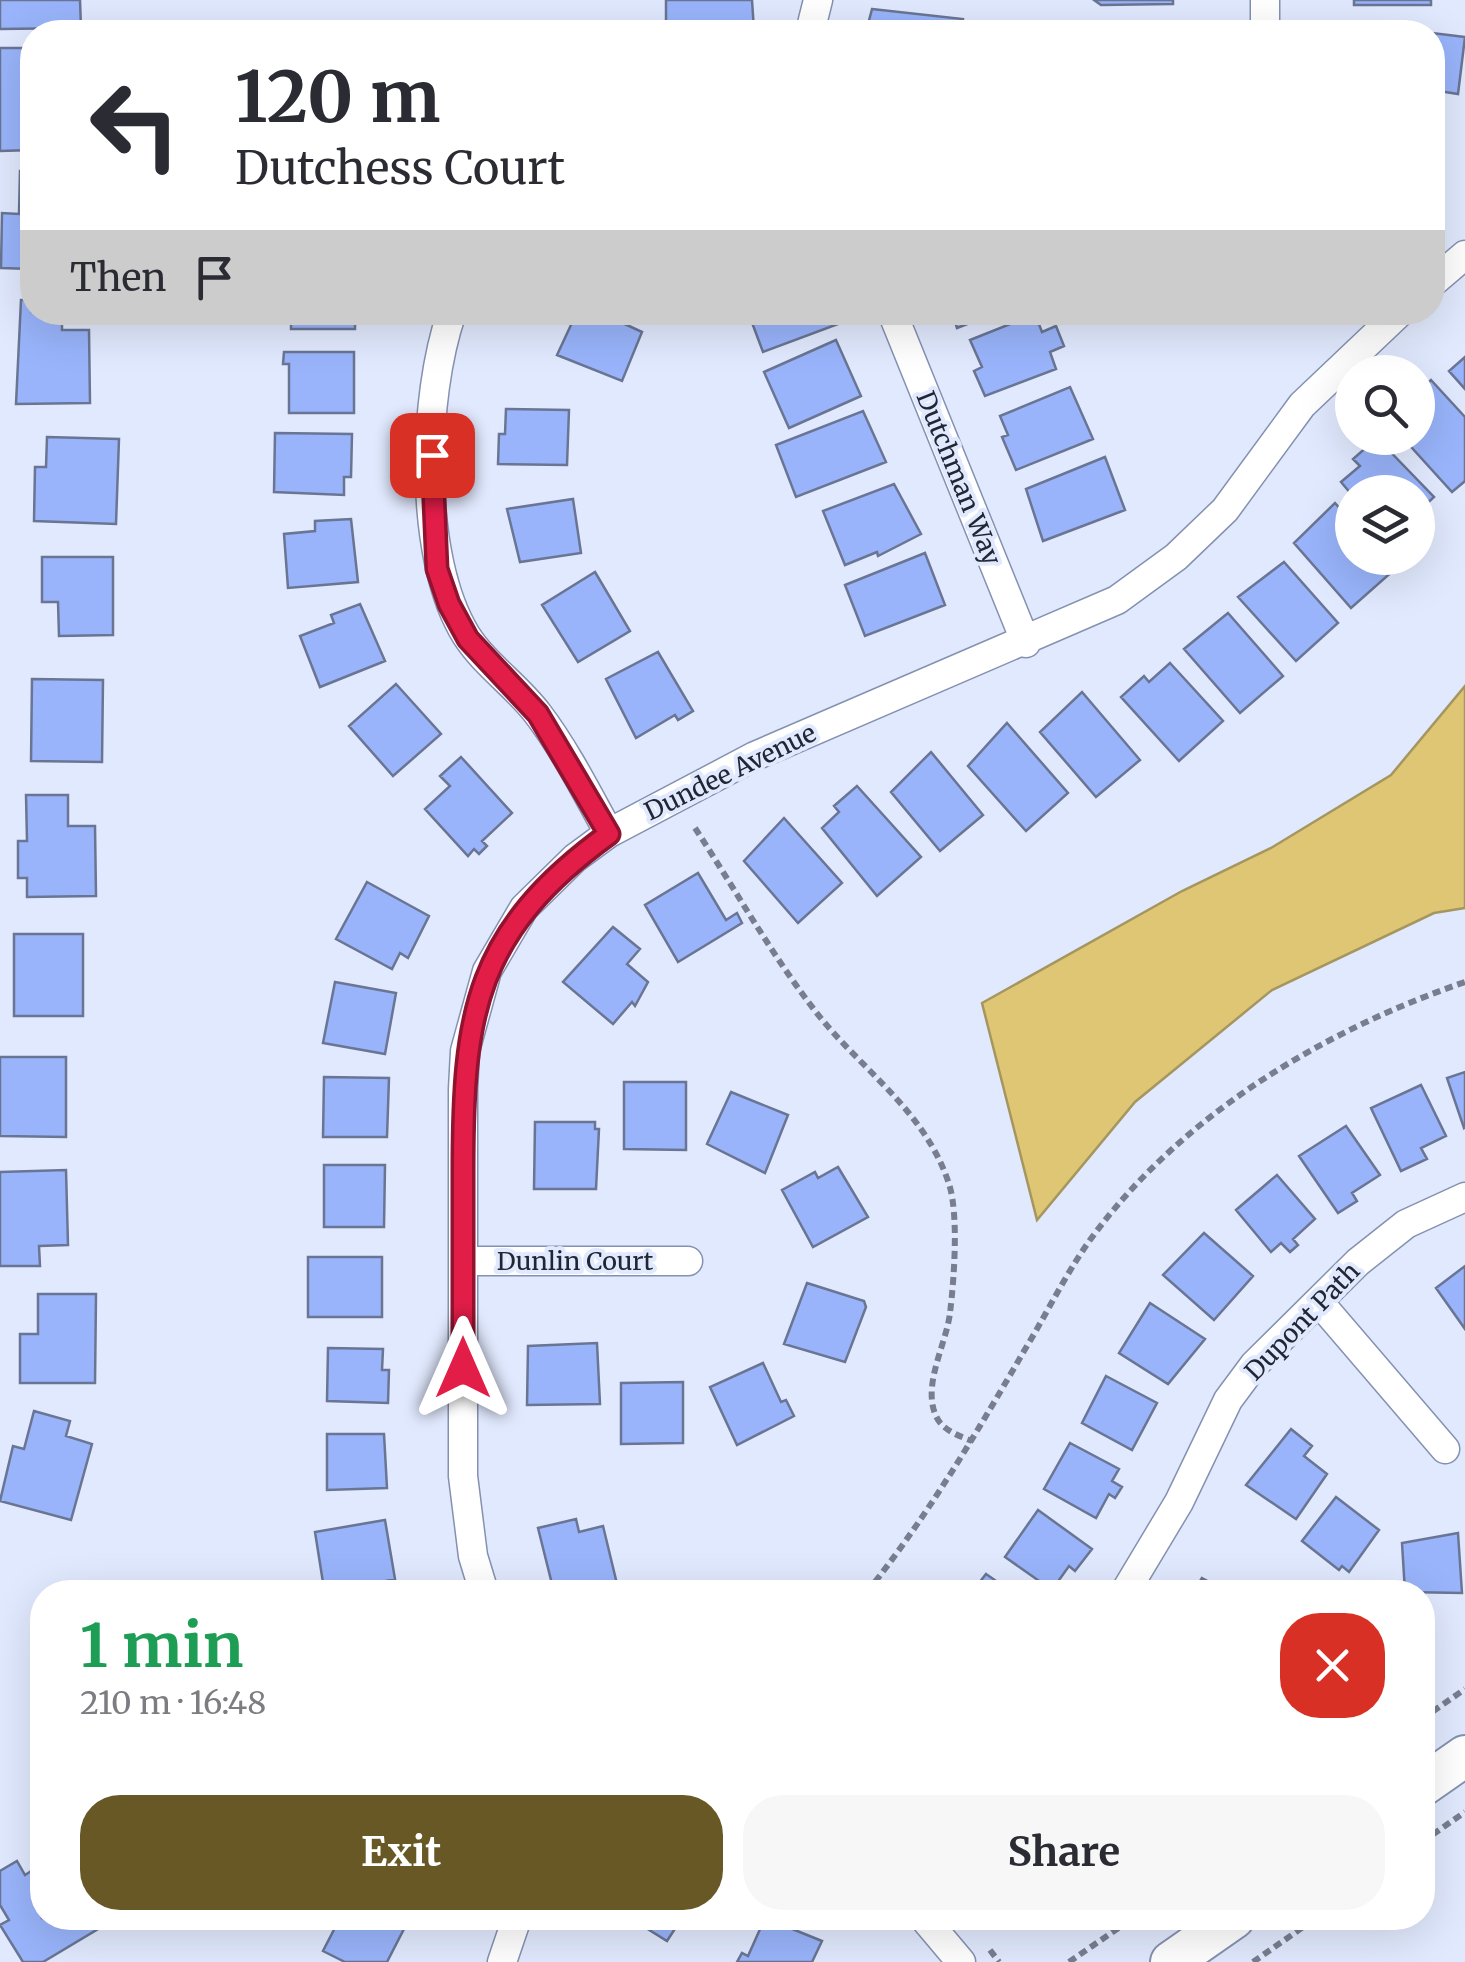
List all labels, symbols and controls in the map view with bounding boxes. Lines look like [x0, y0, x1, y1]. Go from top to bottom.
text: 120 m [235, 53, 440, 141]
icon: left [70, 60, 200, 190]
text: Dutchess Court [235, 140, 565, 196]
icon: arrive [187, 250, 242, 305]
text: Then [70, 254, 167, 301]
map controls [1335, 355, 1435, 575]
button: search [1335, 355, 1435, 455]
street label: Dutchman Way [910, 386, 1009, 570]
pin [390, 413, 475, 498]
icon: arrive [405, 428, 460, 483]
button: layers [1335, 475, 1435, 575]
street label: Dundee Avenue [639, 717, 821, 827]
street label: Dunlin Court [497, 1245, 654, 1277]
street label: Dupont Path [1238, 1255, 1366, 1387]
position arrow [411, 1316, 515, 1420]
text: 1 min [80, 1608, 243, 1683]
button: close [1280, 1613, 1385, 1718]
text: 210 m · 16:48 [80, 1683, 266, 1723]
button: Exit [80, 1795, 723, 1910]
button: Share [743, 1795, 1385, 1910]

